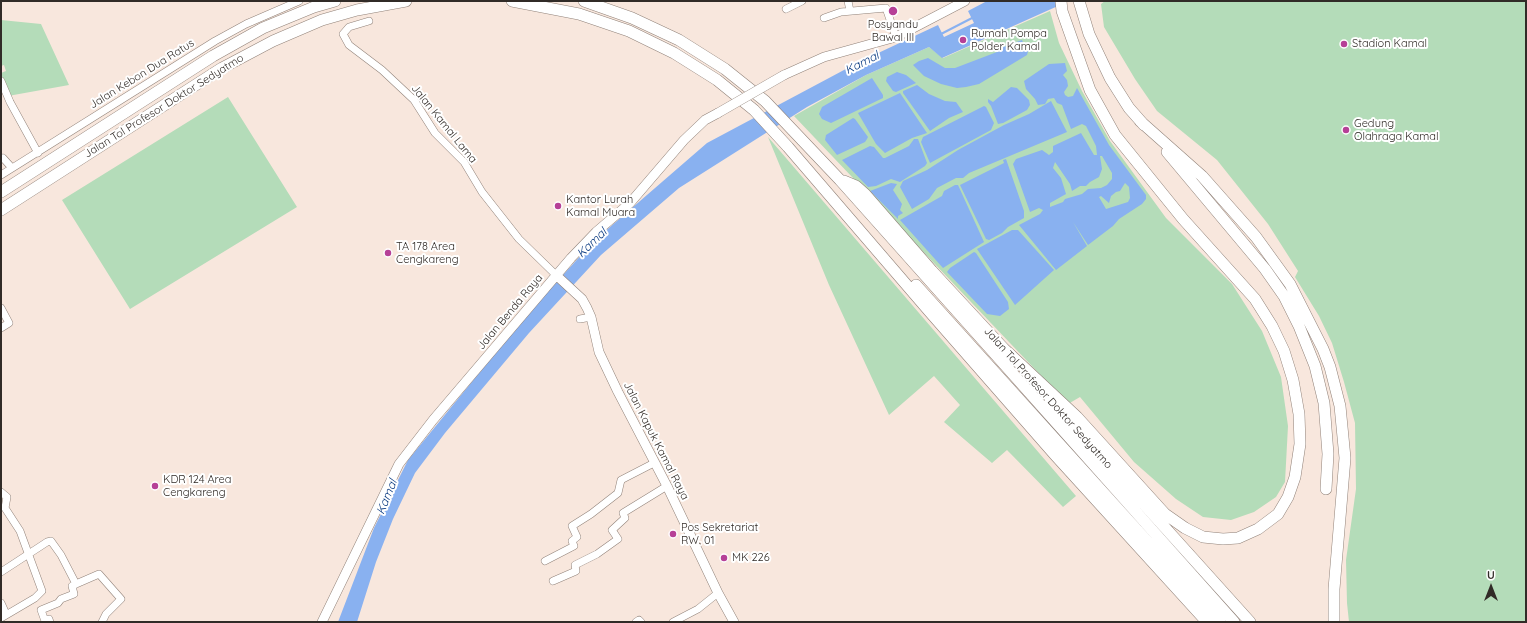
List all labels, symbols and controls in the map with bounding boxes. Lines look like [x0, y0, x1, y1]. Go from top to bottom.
marker: Posyandu Bawal III [887, 5, 899, 17]
place label: Posyandu Bawal III [868, 18, 918, 44]
place label: Rumah Pompa Polder Kamal [971, 27, 1047, 53]
marker: Rumah Pompa Polder Kamal [958, 35, 968, 45]
street label: Jalan Kebon Dua Ratus [87, 36, 197, 112]
place label: Stadion Kamal [1352, 37, 1427, 51]
marker: Stadion Kamal [1339, 39, 1349, 49]
water label: Kamal [843, 48, 881, 78]
street label: Jalan Tol Profesor Doktor Sedyatmo [82, 51, 246, 161]
street label: Jalan Kamal Lama [408, 82, 480, 166]
place label: Gedung Olahraga Kamal [1354, 117, 1438, 143]
marker: Gedung Olahraga Kamal [1341, 125, 1351, 135]
place label: Kantor Lurah Kamal Muara [566, 193, 635, 219]
marker: Kantor Lurah Kamal Muara [553, 201, 563, 211]
water label: Kamal [574, 225, 610, 261]
place label: TA 178 Area Cengkareng [396, 240, 459, 266]
marker: TA 178 Area Cengkareng [383, 248, 393, 258]
street label: Jalan Benda Raya [475, 272, 545, 352]
street label: Jalan Tol Profesor Doktor Sedyatmo [981, 325, 1115, 471]
street label: Jalan Kapuk Kamal Raya [620, 380, 692, 502]
place label: KDR 124 Area Cengkareng [163, 473, 232, 499]
water label: Kamal [374, 477, 400, 517]
marker: KDR 124 Area Cengkareng [150, 481, 160, 491]
place label: Pos Sekretariat RW. 01 [681, 521, 758, 547]
marker: Pos Sekretariat RW. 01 [668, 529, 678, 539]
place label: MK 226 [732, 551, 770, 565]
marker: MK 226 [719, 553, 729, 563]
north arrow [1471, 567, 1511, 607]
text: U [1487, 568, 1495, 582]

